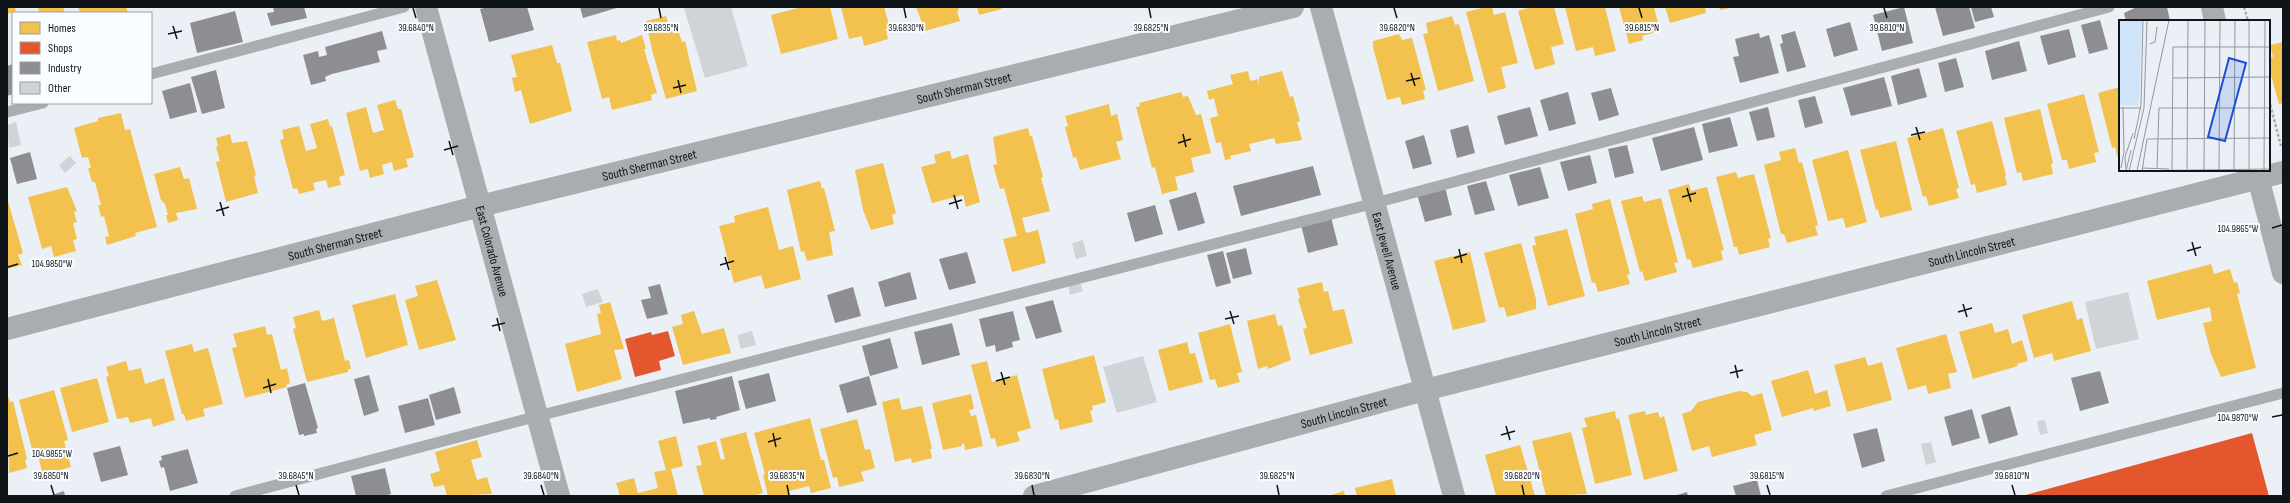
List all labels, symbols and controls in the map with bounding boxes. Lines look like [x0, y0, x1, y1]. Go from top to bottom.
legend [12, 12, 152, 104]
inset map [2119, 20, 2270, 171]
text: Homes [48, 21, 76, 36]
text: 39.6840°N [398, 22, 434, 34]
text: 39.6835°N [643, 22, 679, 34]
text: 39.6830°N [888, 22, 924, 34]
text: 39.6825°N [1133, 22, 1169, 34]
text: 39.6820°N [1379, 22, 1415, 34]
text: 39.6815°N [1625, 22, 1659, 34]
text: 39.6810°N [1870, 22, 1904, 34]
text: Shops [48, 41, 73, 56]
text: Industry [48, 61, 82, 76]
street label: South Sherman Street [915, 69, 1013, 108]
text: Other [48, 81, 72, 96]
street label: South Sherman Street [601, 146, 698, 185]
street label: East Colorado Avenue [471, 204, 511, 299]
street label: East Jewell Avenue [1368, 211, 1405, 292]
text: 104.9865°W [2218, 223, 2259, 235]
street label: South Sherman Street [287, 225, 384, 265]
street label: South Lincoln Street [1927, 233, 2017, 271]
text: 104.9850°W [32, 258, 73, 270]
street label: South Lincoln Street [1613, 313, 1703, 351]
street label: South Lincoln Street [1299, 394, 1389, 432]
text: 104.9870°W [2218, 412, 2259, 424]
text: 104.9855°W [32, 448, 73, 460]
text: 39.6850°N [33, 470, 69, 482]
text: 39.6845°N [278, 470, 314, 482]
text: 39.6840°N [523, 470, 559, 482]
text: 39.6835°N [769, 470, 805, 482]
text: 39.6830°N [1014, 470, 1050, 482]
text: 39.6825°N [1259, 470, 1295, 482]
text: 39.6820°N [1504, 470, 1540, 482]
text: 39.6815°N [1750, 470, 1784, 482]
text: 39.6810°N [1995, 470, 2029, 482]

